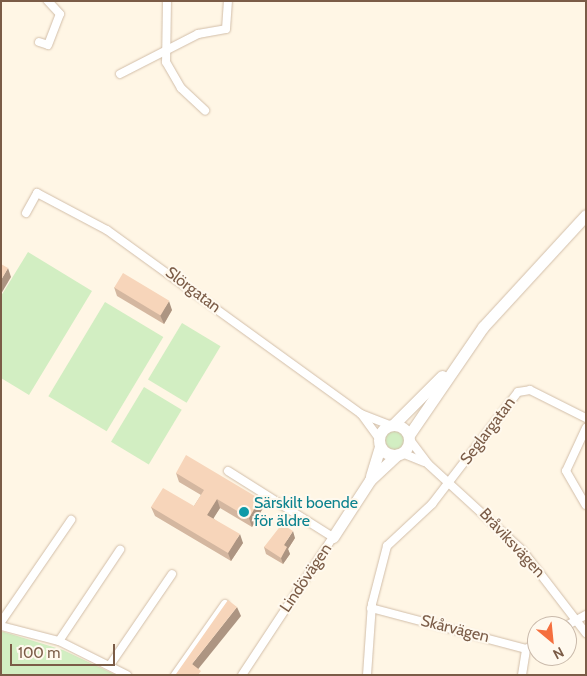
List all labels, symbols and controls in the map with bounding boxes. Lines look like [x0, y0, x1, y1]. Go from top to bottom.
street label: Slörgatan [162, 263, 224, 317]
street label: Seglargatan [456, 394, 520, 468]
place label: Särskilt boende för äldre [254, 493, 358, 531]
street label: Bråviksvägen [475, 504, 549, 582]
marker: Särskilt boende för äldre [238, 506, 250, 518]
street label: Lindövägen [276, 540, 336, 616]
street label: Skårvägen [419, 611, 491, 647]
north arrow [527, 616, 577, 666]
scale bar [12, 634, 118, 666]
text: N [550, 643, 567, 664]
text: 100 m [18, 644, 60, 662]

